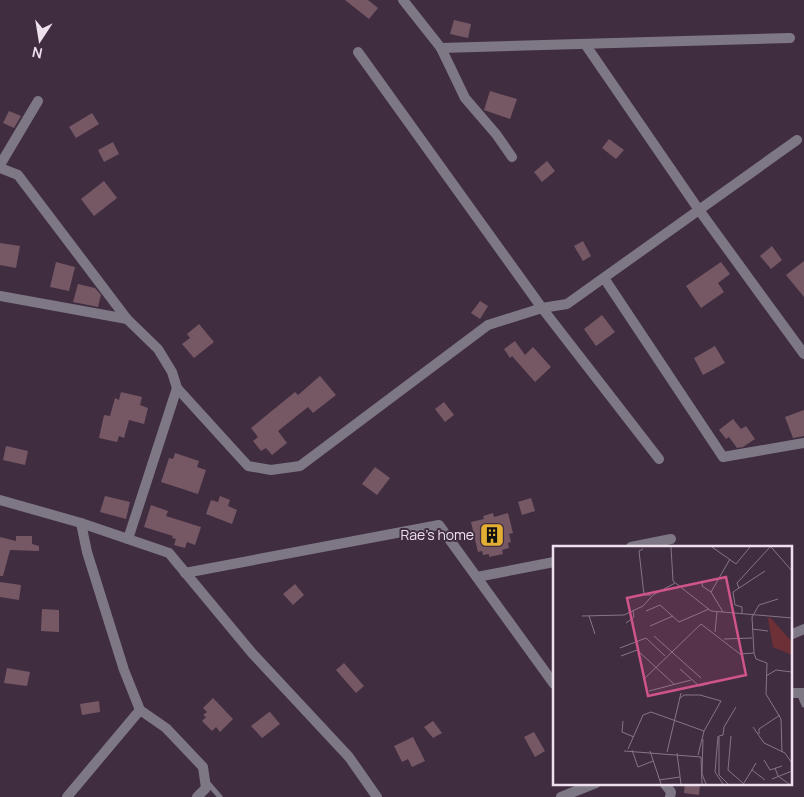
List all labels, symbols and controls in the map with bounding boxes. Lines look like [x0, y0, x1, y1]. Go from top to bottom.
north arrow [15, 15, 65, 65]
text: N [30, 43, 44, 64]
building icon: Rae's home [479, 522, 505, 548]
place label: Rae's home [400, 525, 474, 544]
inset map [553, 546, 792, 784]

